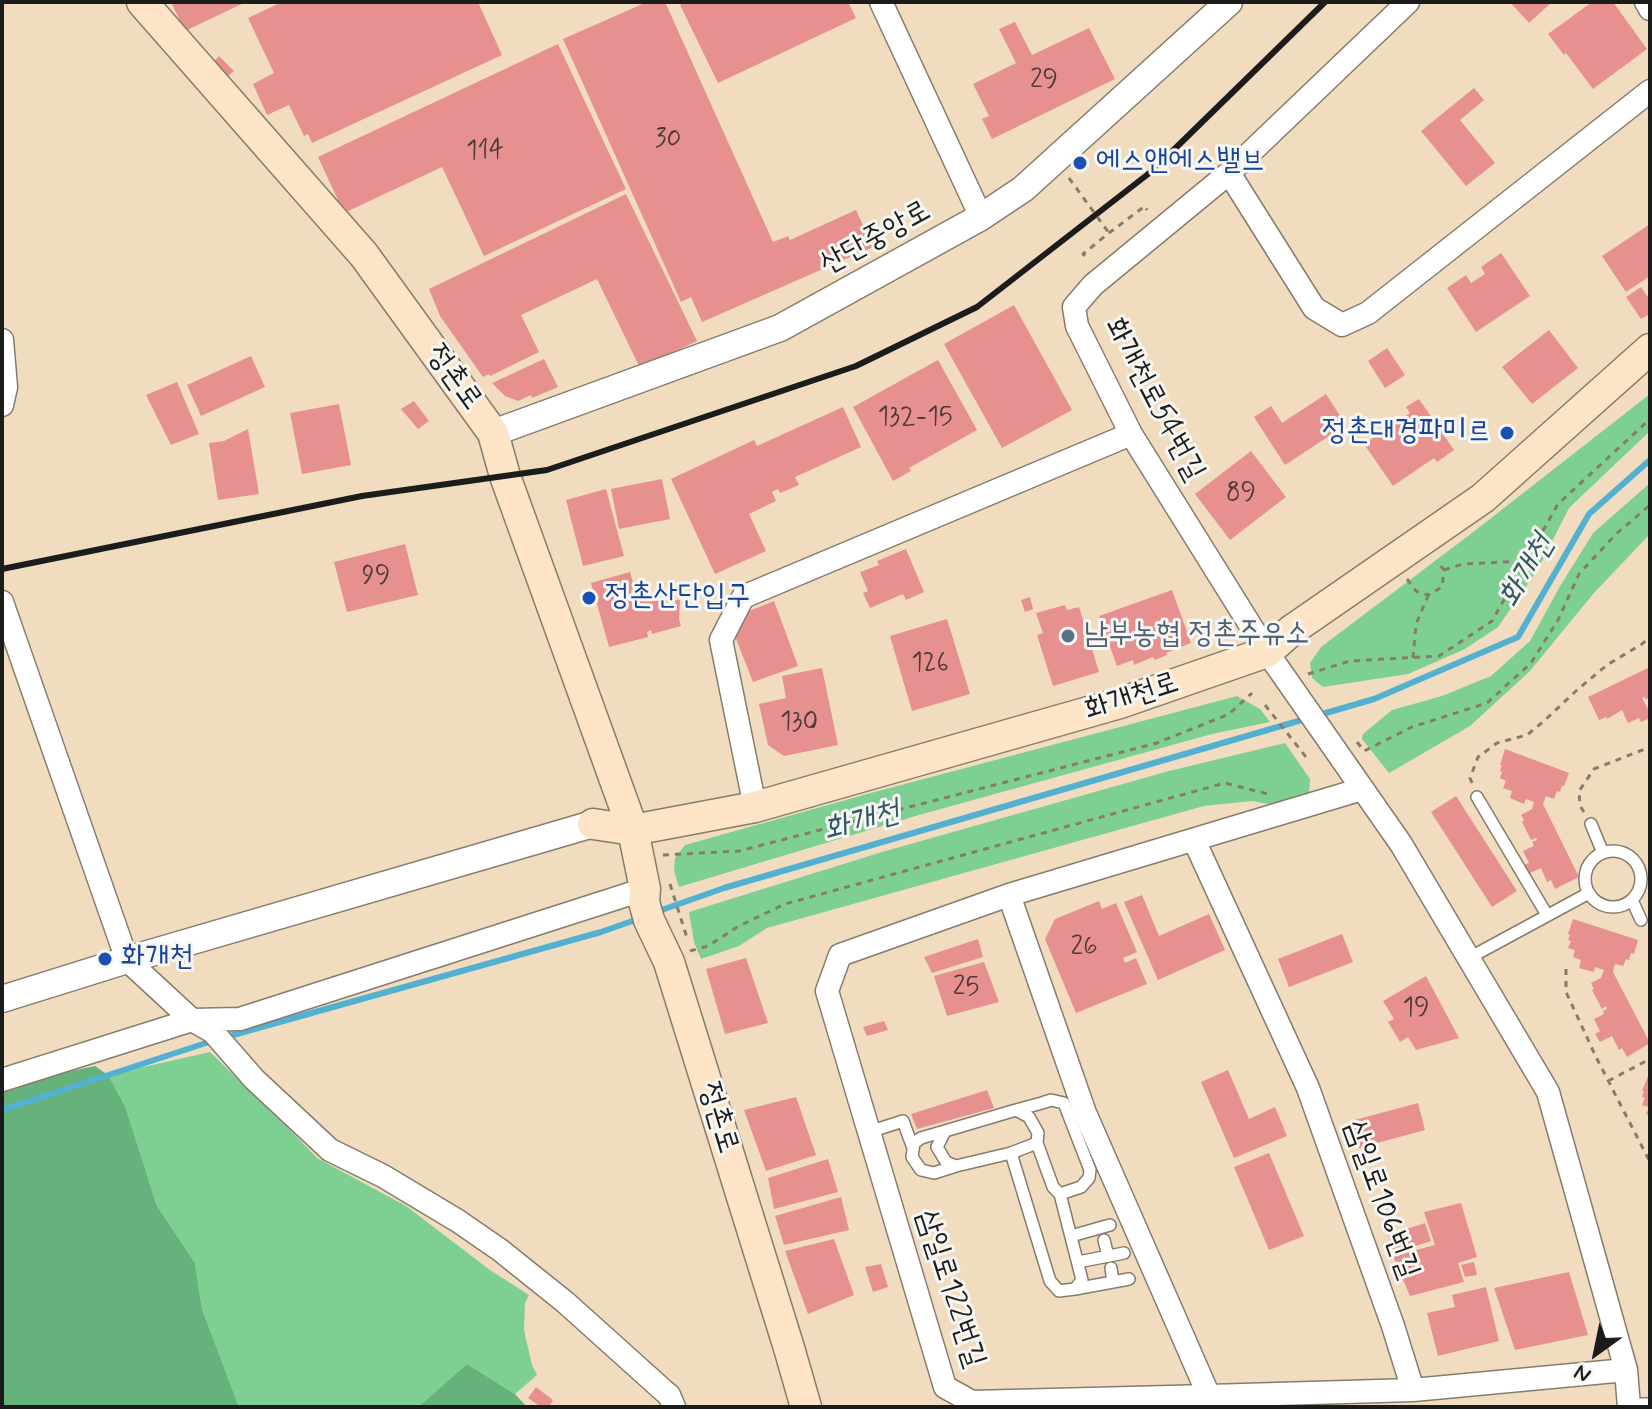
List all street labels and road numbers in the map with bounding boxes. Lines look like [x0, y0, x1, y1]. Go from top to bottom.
street label: 산단중앙로 [814, 194, 938, 284]
street label: 화개천로54번길 [1095, 312, 1211, 488]
street label: 정촌로 [417, 338, 489, 418]
street label: 화개천로 [1081, 666, 1183, 730]
street label: 정촌로 [689, 1078, 745, 1158]
street label: 삼일로106번길 [1335, 1116, 1425, 1284]
street label: 삼일로122번길 [907, 1206, 991, 1372]

